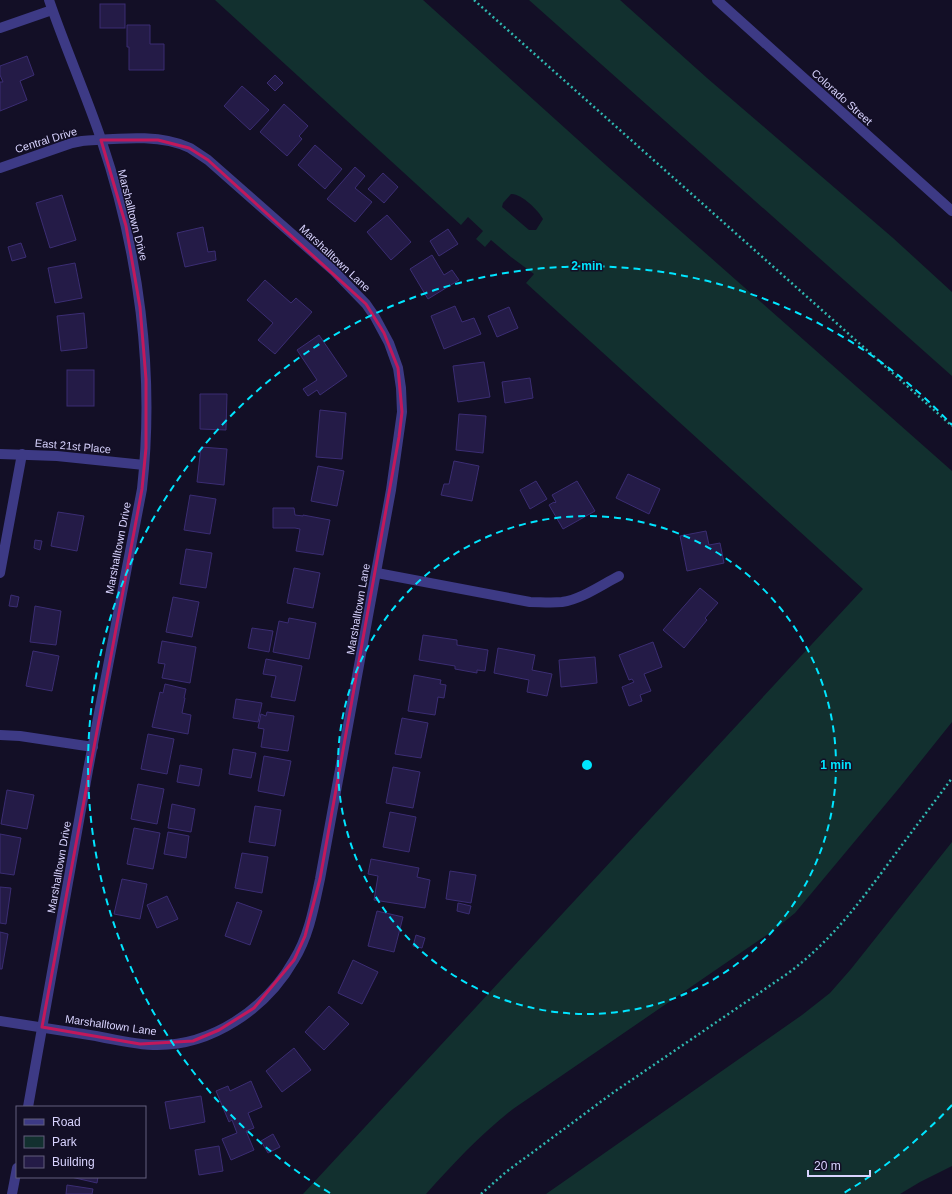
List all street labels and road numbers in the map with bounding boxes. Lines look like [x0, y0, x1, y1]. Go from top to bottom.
street label: Colorado Street [809, 67, 875, 127]
street label: Central Drive [14, 125, 78, 155]
street label: Marshalltown Drive [116, 168, 150, 262]
street label: Marshalltown Lane [297, 222, 373, 294]
street label: East 21st Place [34, 437, 112, 455]
street label: Marshalltown Drive [103, 501, 133, 595]
street label: Marshalltown Lane [344, 562, 372, 656]
street label: Marshalltown Drive [45, 820, 73, 914]
street label: Marshalltown Lane [64, 1013, 158, 1037]

